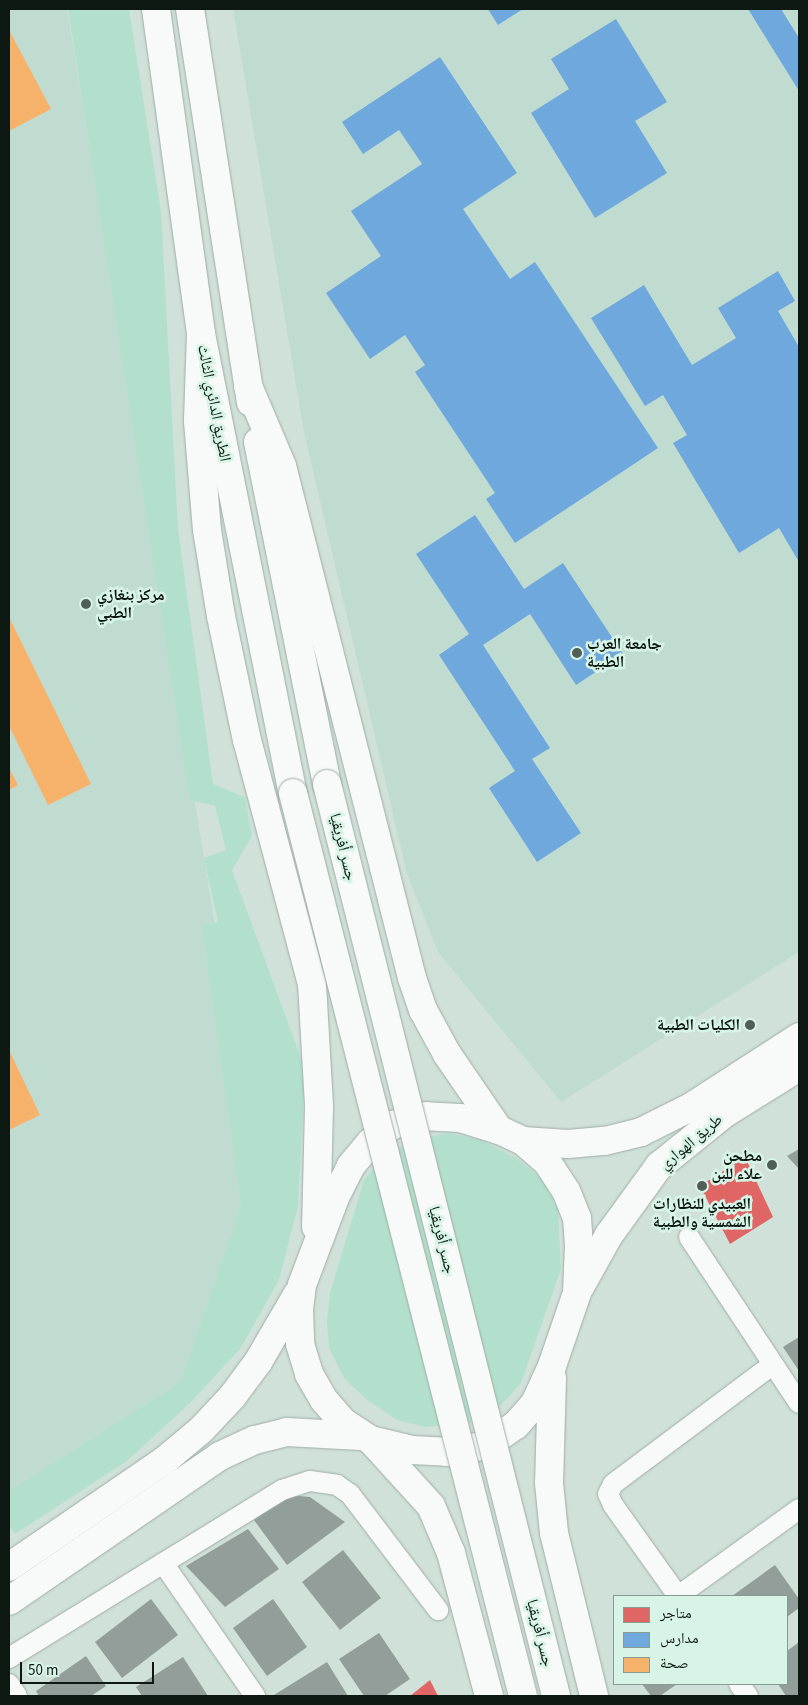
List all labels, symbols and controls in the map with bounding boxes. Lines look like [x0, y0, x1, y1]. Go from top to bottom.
street label: الطريق الدائري الثالث [193, 343, 235, 463]
place label: مركز بنغازي الطبي [97, 585, 165, 623]
marker: مركز بنغازي الطبي [79, 597, 93, 611]
place label: جامعة العرب الطبية [587, 634, 662, 672]
marker: جامعة العرب الطبية [571, 647, 583, 659]
street label: جسر أفريقيا [325, 811, 361, 883]
place label: الكليات الطبية [657, 1015, 740, 1035]
marker: الكليات الطبية [744, 1019, 756, 1031]
street label: طريق الهواري [655, 1110, 727, 1174]
place label: مطحن علاء للبن [712, 1146, 762, 1184]
marker: مطحن علاء للبن [766, 1159, 778, 1171]
marker: العبيدي للنظارات الشمسية والطبية [696, 1180, 708, 1192]
place label: العبيدي للنظارات الشمسية والطبية [653, 1194, 751, 1232]
street label: جسر أفريقيا [424, 1204, 460, 1276]
legend [613, 1595, 788, 1685]
street label: جسر أفريقيا [522, 1597, 558, 1669]
text: متاجر [660, 1603, 692, 1624]
text: مدارس [660, 1628, 699, 1649]
scale bar [22, 1652, 156, 1684]
text: صحة [660, 1653, 689, 1674]
text: 50 m [28, 1660, 58, 1681]

